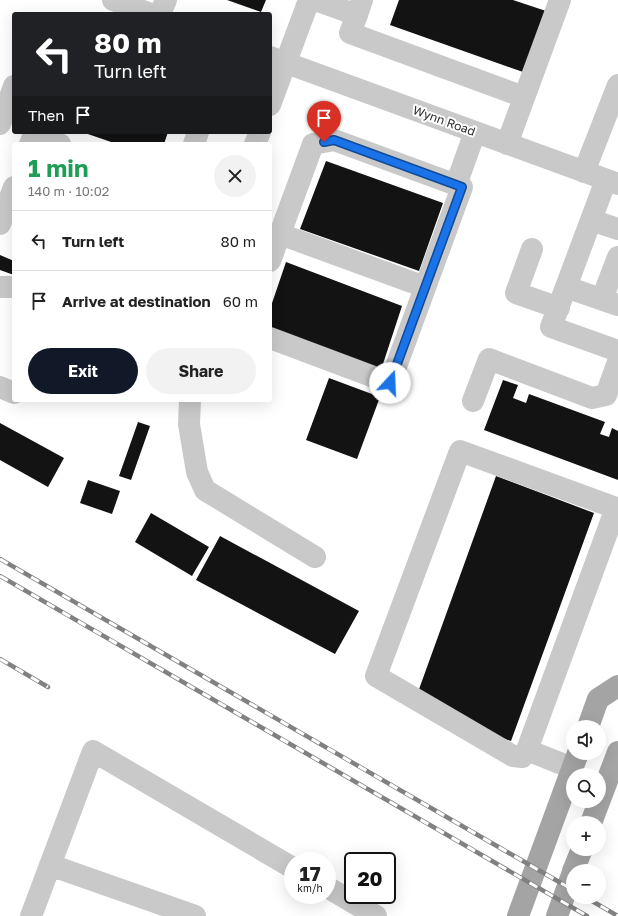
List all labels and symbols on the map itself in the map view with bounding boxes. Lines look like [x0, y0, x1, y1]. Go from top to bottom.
pin [307, 101, 341, 142]
street label: Wynn Road [411, 102, 477, 139]
position arrow [369, 362, 411, 404]
speed limit sign: 20 [344, 852, 396, 904]

